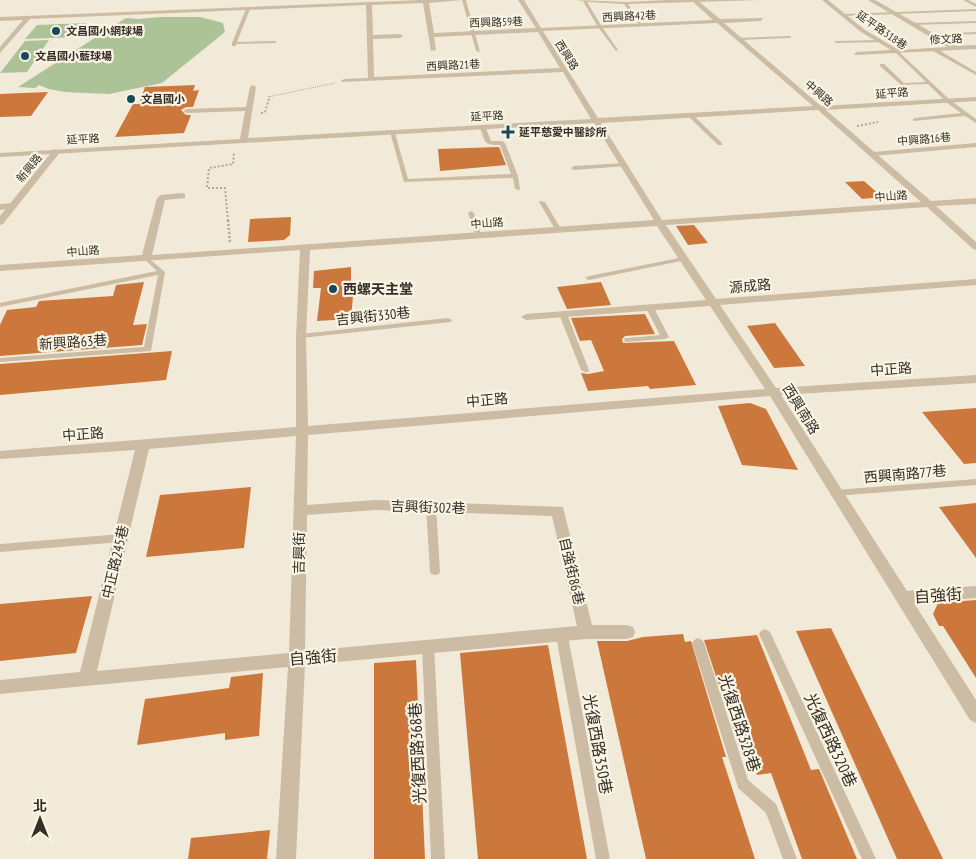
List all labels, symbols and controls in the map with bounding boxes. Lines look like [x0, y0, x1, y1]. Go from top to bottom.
street label: 延平路318巷 [854, 7, 910, 53]
street label: 西興路42巷 [602, 8, 656, 24]
street label: 西興路59巷 [469, 14, 523, 30]
place label: 文昌國小網球場 [66, 24, 143, 38]
marker: 文昌國小網球場 [50, 25, 62, 37]
street label: 修文路 [929, 31, 963, 47]
street label: 西興路 [552, 37, 582, 73]
place label: 文昌國小藍球場 [35, 49, 112, 63]
marker: 文昌國小藍球場 [19, 50, 31, 62]
street label: 西興路21巷 [426, 57, 480, 73]
street label: 中興路 [802, 77, 836, 109]
street label: 延平路 [875, 85, 909, 101]
place label: 文昌國小 [141, 92, 185, 106]
marker: 文昌國小 [125, 93, 137, 105]
street label: 延平路 [470, 108, 504, 124]
marker: 延平慈愛中醫診所 [501, 125, 515, 139]
place label: 延平慈愛中醫診所 [519, 125, 607, 139]
street label: 中興路16巷 [897, 130, 951, 148]
street label: 延平路 [66, 131, 100, 147]
street label: 新興路 [13, 151, 45, 185]
street label: 中山路 [874, 188, 908, 204]
street label: 中山路 [470, 215, 504, 231]
street label: 中山路 [66, 243, 100, 259]
street label: 源成路 [728, 275, 772, 297]
place label: 西螺天主堂 [343, 280, 413, 298]
marker: 西螺天主堂 [327, 283, 339, 295]
street label: 吉興街330巷 [335, 303, 411, 329]
street label: 新興路63巷 [38, 331, 108, 353]
street label: 中正路 [869, 359, 913, 379]
street label: 西興南路 [779, 380, 823, 438]
street label: 中正路 [465, 389, 509, 411]
street label: 中正路 [61, 424, 105, 444]
street label: 西興南路77巷 [863, 461, 947, 487]
street label: 吉興街302巷 [390, 497, 466, 517]
street label: 中正路245巷 [98, 523, 132, 601]
street label: 吉興街 [290, 532, 308, 574]
street label: 自強街86巷 [556, 536, 588, 606]
street label: 自強街 [913, 583, 963, 607]
street label: 自強街 [288, 645, 338, 669]
street label: 光復西路328巷 [715, 672, 765, 774]
street label: 光復西路320巷 [800, 690, 862, 790]
street label: 光復西路350巷 [579, 692, 617, 796]
street label: 光復西路368巷 [404, 702, 430, 804]
north arrow [15, 794, 65, 844]
text: 北 [33, 797, 47, 815]

